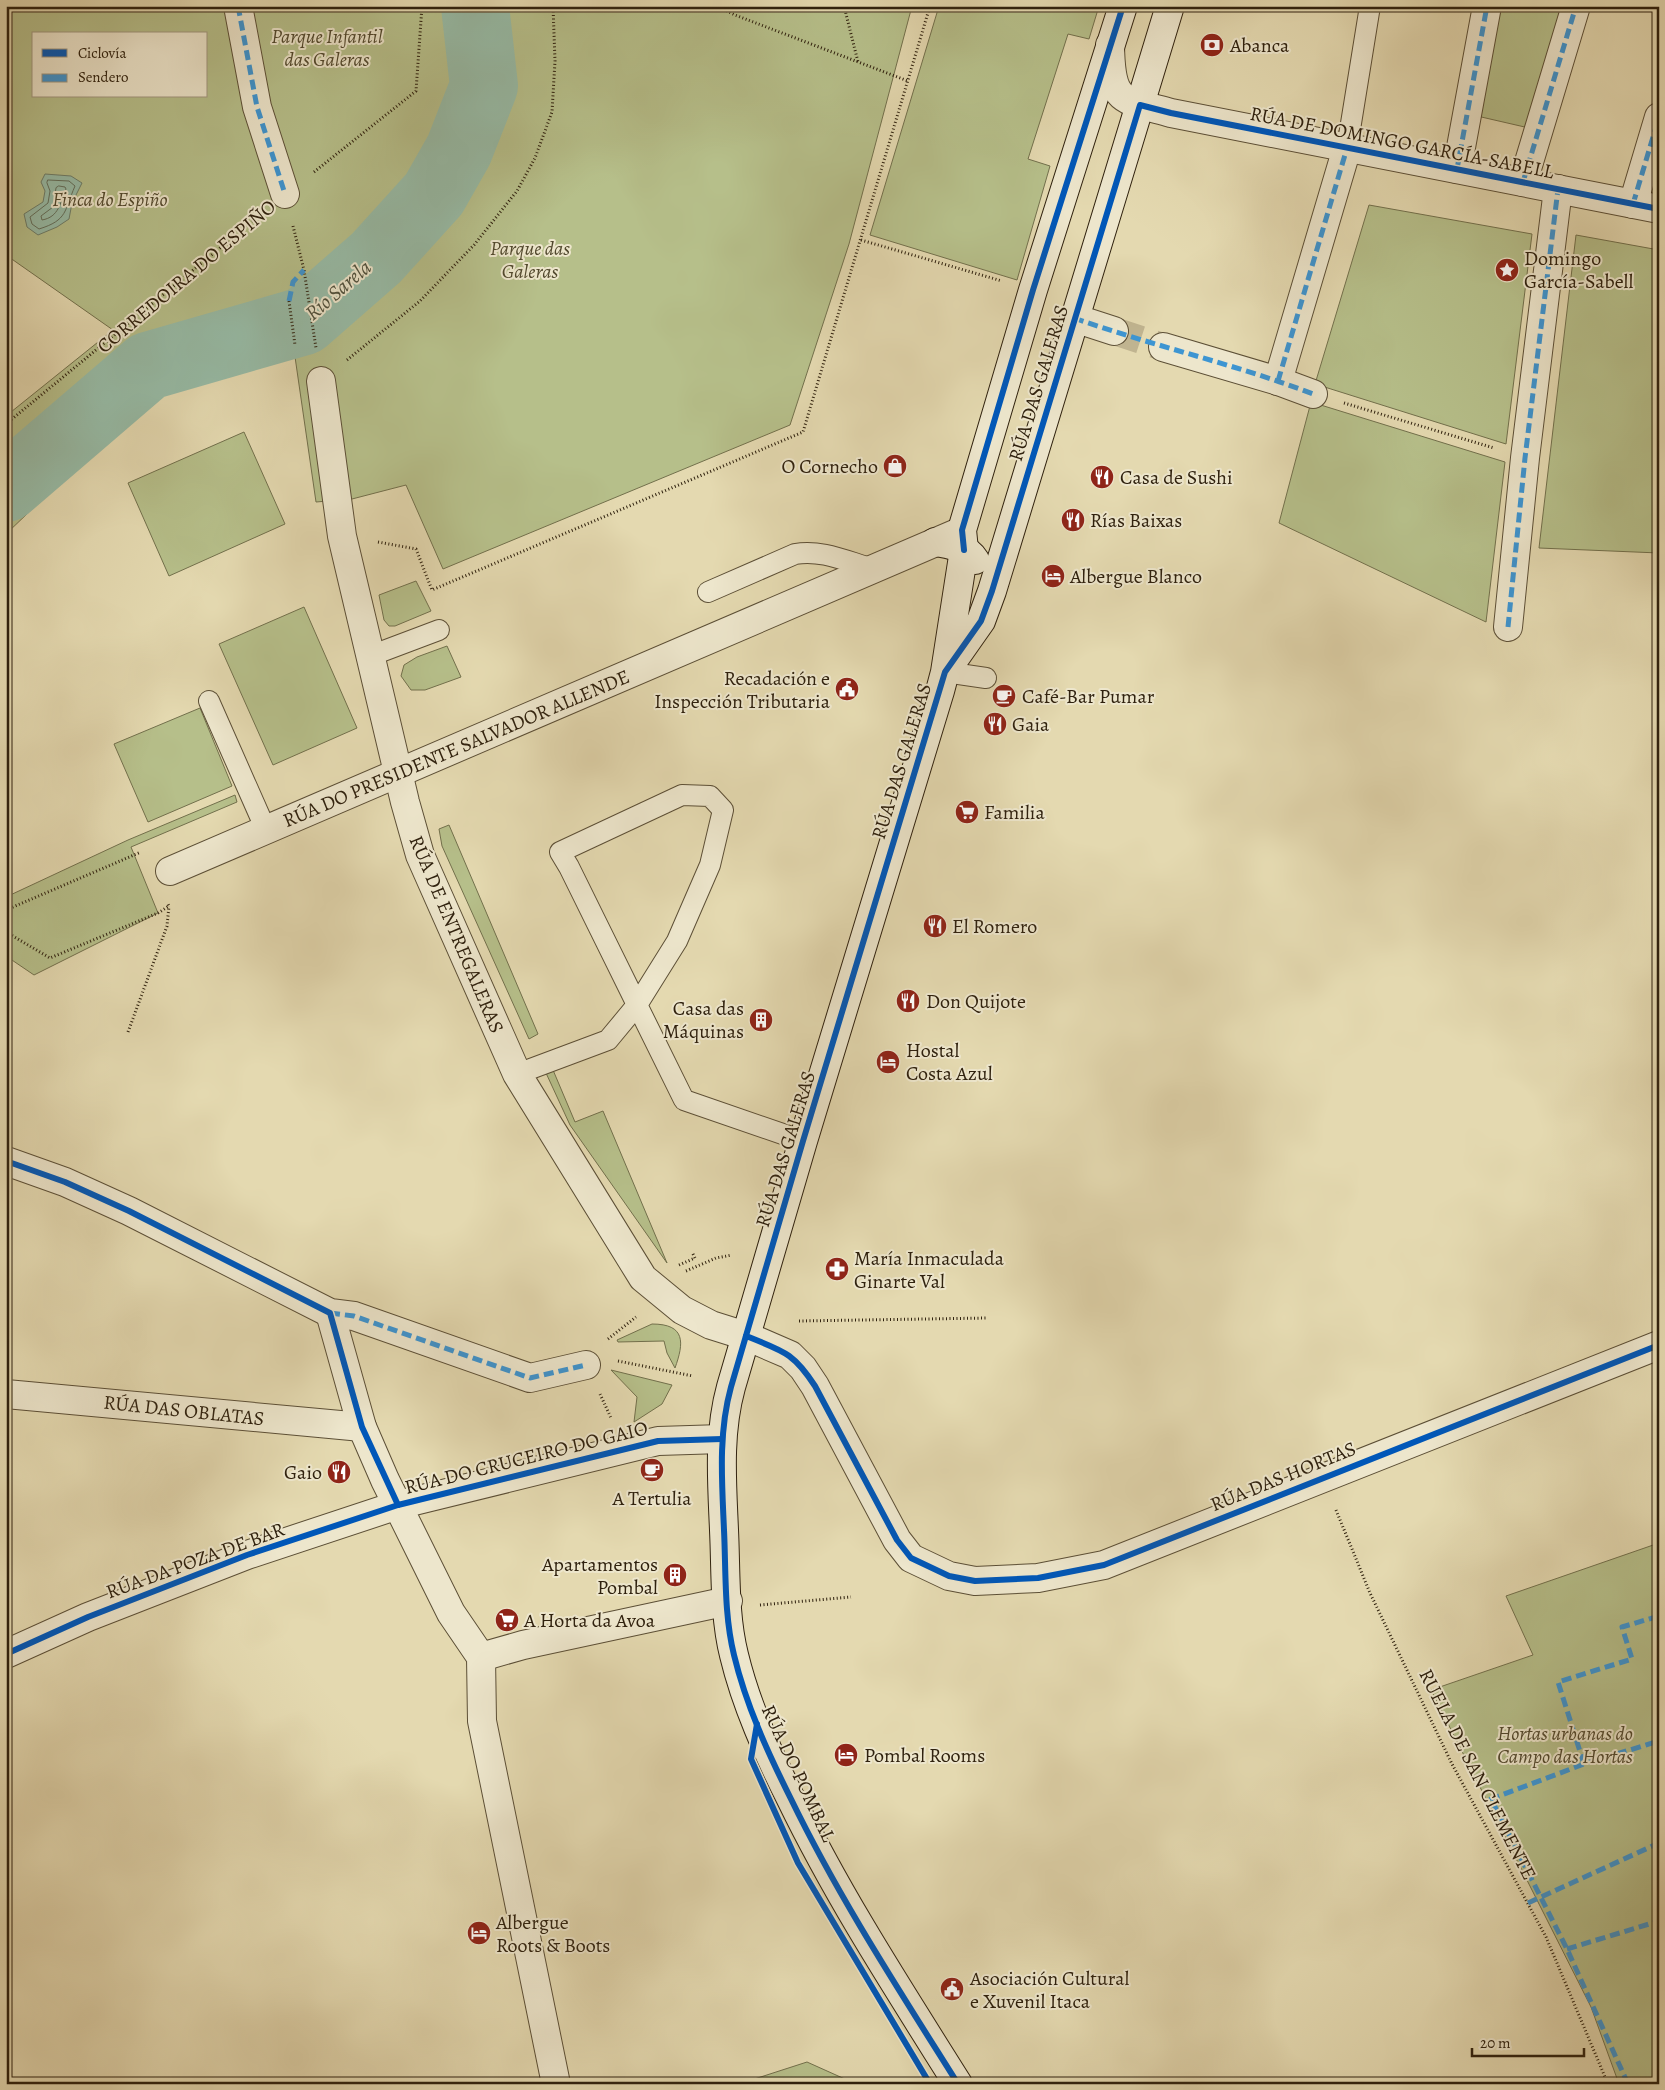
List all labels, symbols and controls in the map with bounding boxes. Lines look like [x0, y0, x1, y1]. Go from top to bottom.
park label: Parque Infantil das Galeras [271, 23, 383, 73]
legend [32, 32, 208, 98]
bank icon: Abanca [1199, 32, 1225, 58]
place label: Abanca [1229, 32, 1290, 59]
text: Ciclovía [78, 43, 126, 63]
text: Sendero [78, 67, 128, 87]
street label: RÚA DE DOMINGO GARCÍA-SABELL [1248, 100, 1557, 185]
park label: Finca do Espiño [52, 186, 168, 213]
street label: CORREDOIRA DO ESPIÑO [91, 193, 282, 359]
park label: Parque das Galeras [490, 235, 570, 285]
place label: Domingo García-Sabell [1524, 245, 1633, 295]
water label: Río Sarela [299, 253, 377, 327]
place icon: Domingo García-Sabell [1494, 257, 1520, 283]
street label: RÚA DAS GALERAS [1002, 302, 1075, 465]
place label: O Cornecho [781, 453, 878, 480]
shop icon: O Cornecho [882, 453, 908, 479]
restaurant icon: Casa de Sushi [1089, 464, 1115, 490]
place label: Casa de Sushi [1120, 464, 1233, 491]
restaurant icon: Rías Baixas [1060, 507, 1086, 533]
place label: Rías Baixas [1090, 507, 1182, 534]
hotel icon: Albergue Blanco [1040, 563, 1066, 589]
place label: Albergue Blanco [1069, 563, 1202, 590]
street label: RÚA DO PRESIDENTE SALVADOR ALLENDE [279, 663, 634, 834]
place label: Recadación e Inspección Tributaria [654, 665, 831, 715]
public building icon: Recadación e Inspección Tributaria [834, 676, 860, 702]
street label: RÚA DAS GALERAS [865, 680, 938, 843]
cafe icon: Café-Bar Pumar [991, 683, 1017, 709]
place label: Café-Bar Pumar [1022, 683, 1155, 710]
restaurant icon: Gaia [982, 711, 1008, 737]
place label: Gaia [1012, 711, 1050, 738]
supermarket icon: Familia [954, 799, 980, 825]
place label: Familia [984, 799, 1046, 826]
street label: RÚA DE ENTREGALERAS [403, 831, 510, 1037]
restaurant icon: El Romero [922, 913, 948, 939]
place label: El Romero [952, 913, 1037, 940]
restaurant icon: Don Quijote [895, 988, 921, 1014]
place label: Don Quijote [926, 988, 1026, 1015]
place label: Casa das Máquinas [663, 995, 744, 1045]
building icon: Casa das Máquinas [748, 1007, 774, 1033]
place label: Hostal Costa Azul [906, 1037, 993, 1087]
hotel icon: Hostal Costa Azul [875, 1049, 901, 1075]
street label: RÚA DAS GALERAS [749, 1068, 822, 1231]
place label: María Inmaculada Ginarte Val [854, 1245, 1005, 1295]
pharmacy icon: María Inmaculada Ginarte Val [824, 1256, 850, 1282]
street label: RÚA DAS OBLATAS [102, 1389, 266, 1432]
street label: RÚA DO CRUCEIRO DO GAIO [402, 1414, 651, 1501]
street label: RÚA DAS HORTAS [1206, 1435, 1360, 1518]
cafe icon: A Tertulia [639, 1457, 665, 1483]
place label: Gaio [284, 1459, 322, 1486]
restaurant icon: Gaio [326, 1459, 352, 1485]
place label: A Tertulia [611, 1485, 692, 1512]
street label: RÚA DA POZA DE BAR [102, 1515, 289, 1605]
place label: Apartamentos Pombal [541, 1551, 658, 1601]
building icon: Apartamentos Pombal [662, 1562, 688, 1588]
supermarket icon: A Horta da Avoa [494, 1607, 520, 1633]
place label: A Horta da Avoa [523, 1607, 656, 1634]
street label: RUELA DE SAN CLEMENTE [1413, 1664, 1543, 1884]
street label: RÚA DO POMBAL [755, 1700, 842, 1847]
park label: Hortas urbanas do Campo das Hortas [1497, 1720, 1633, 1770]
hotel icon: Pombal Rooms [833, 1742, 859, 1768]
place label: Pombal Rooms [864, 1742, 985, 1769]
place label: Albergue Roots & Boots [495, 1909, 610, 1959]
hotel icon: Albergue Roots & Boots [466, 1920, 492, 1946]
place label: Asociación Cultural e Xuvenil Itaca [969, 1965, 1130, 2015]
public building icon: Asociación Cultural e Xuvenil Itaca [939, 1976, 965, 2002]
scale bar [1472, 2025, 1585, 2057]
text: 20 m [1480, 2033, 1511, 2053]

